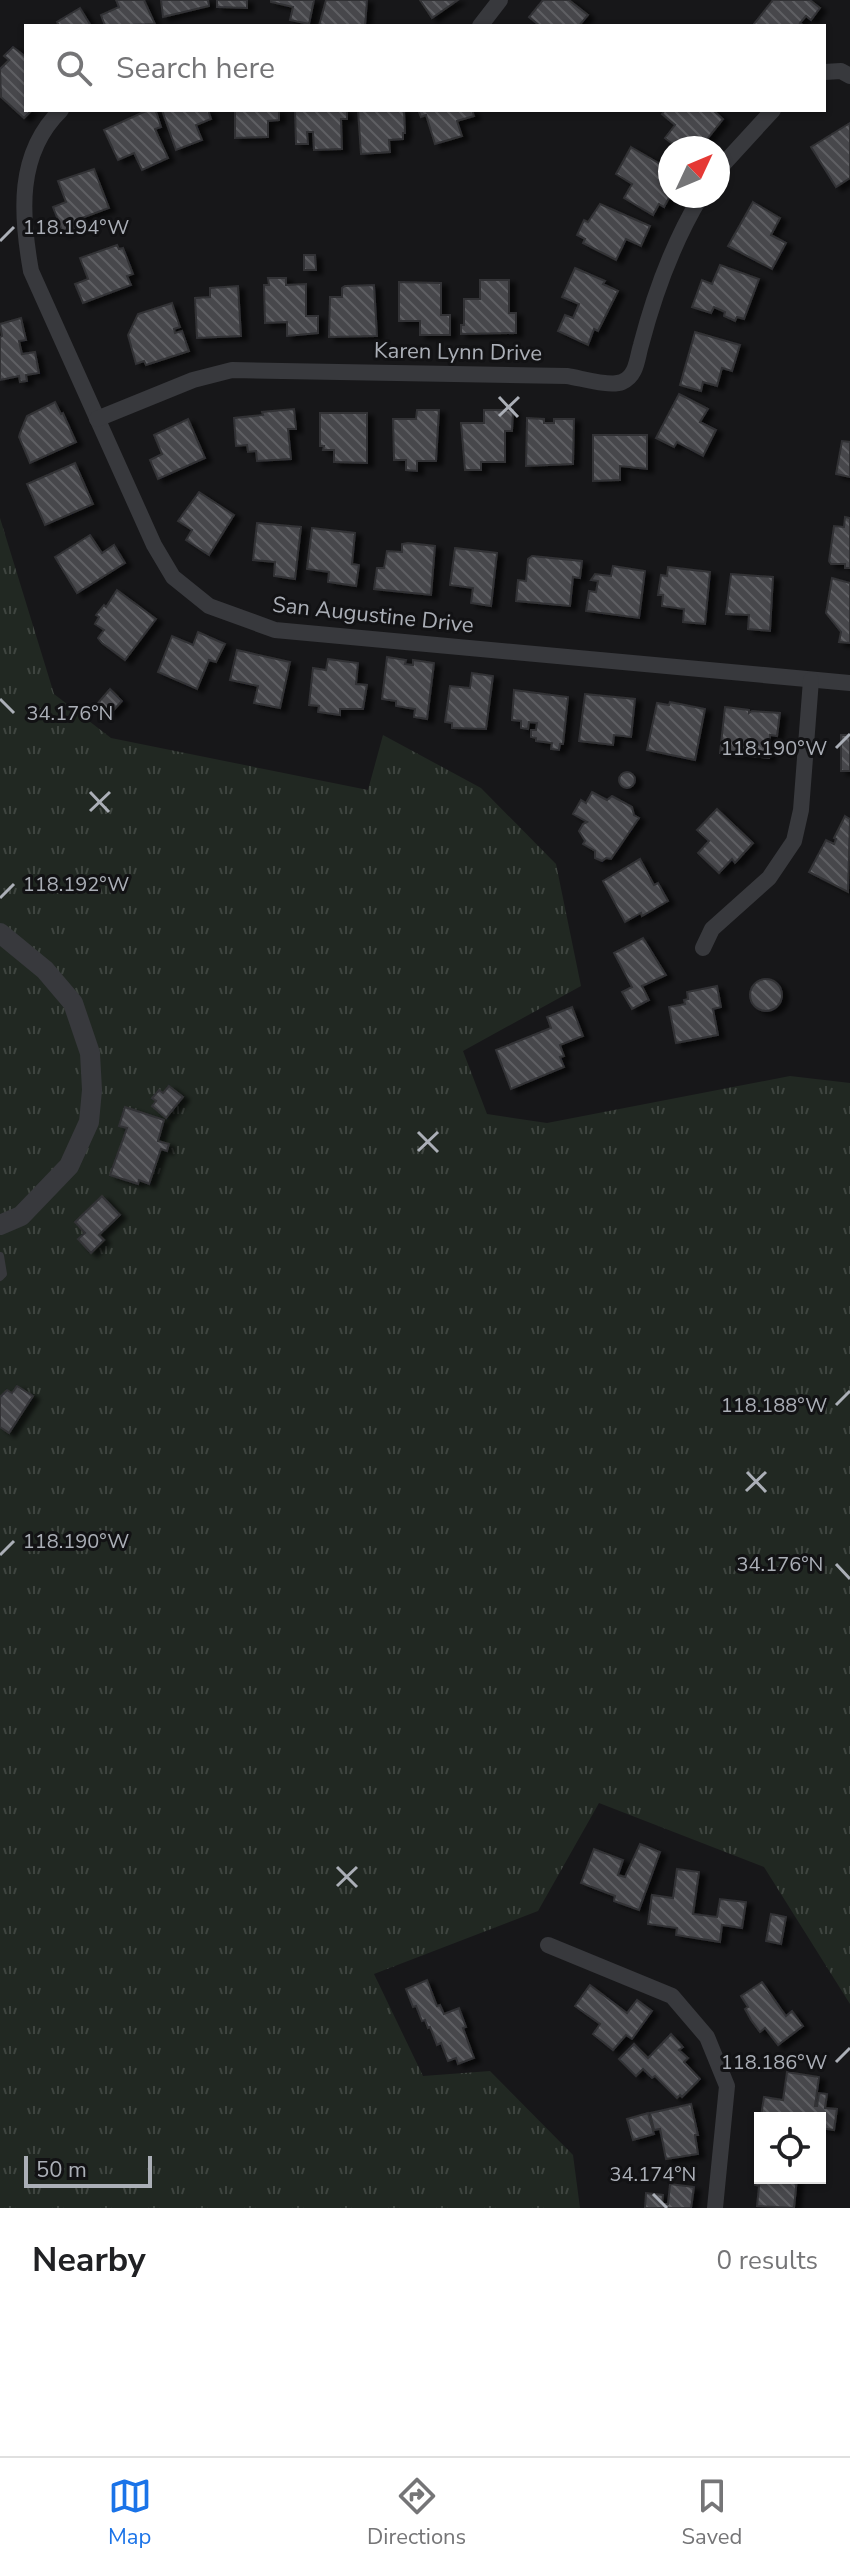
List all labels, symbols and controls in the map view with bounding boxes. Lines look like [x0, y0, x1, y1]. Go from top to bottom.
search box [24, 24, 826, 112]
icon: search [52, 46, 96, 90]
text: Search here [116, 48, 275, 89]
north arrow [658, 136, 730, 208]
text: 118.194°W [23, 214, 129, 241]
street label: Karen Lynn Drive [374, 336, 542, 368]
street label: San Augustine Drive [271, 590, 475, 640]
text: 34.176°N [27, 700, 113, 727]
text: 118.190°W [721, 735, 827, 762]
text: 118.192°W [23, 871, 129, 898]
text: 118.188°W [721, 1392, 827, 1419]
text: 118.190°W [23, 1528, 129, 1555]
text: 34.176°N [737, 1551, 823, 1578]
text: 118.186°W [721, 2049, 827, 2076]
map controls [754, 2112, 826, 2184]
button: locate [754, 2112, 826, 2184]
scale bar [24, 2152, 152, 2188]
text: 50 m [36, 2155, 87, 2185]
text: 34.174°N [610, 2161, 696, 2188]
text: Nearby [32, 2237, 146, 2283]
text: 0 results [717, 2243, 818, 2278]
tab: Map [108, 2474, 152, 2552]
tab: Directions [367, 2474, 466, 2552]
tab: Saved [682, 2474, 742, 2552]

